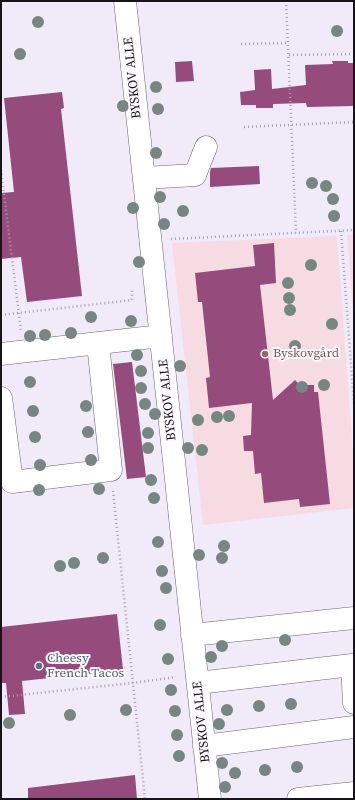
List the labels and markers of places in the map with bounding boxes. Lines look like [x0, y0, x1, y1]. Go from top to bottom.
place label: Byskovgård [273, 346, 339, 362]
marker: Byskovgård [260, 349, 270, 359]
place label: Cheesy French Tacos [47, 651, 124, 682]
marker: Cheesy French Tacos [34, 661, 44, 671]

